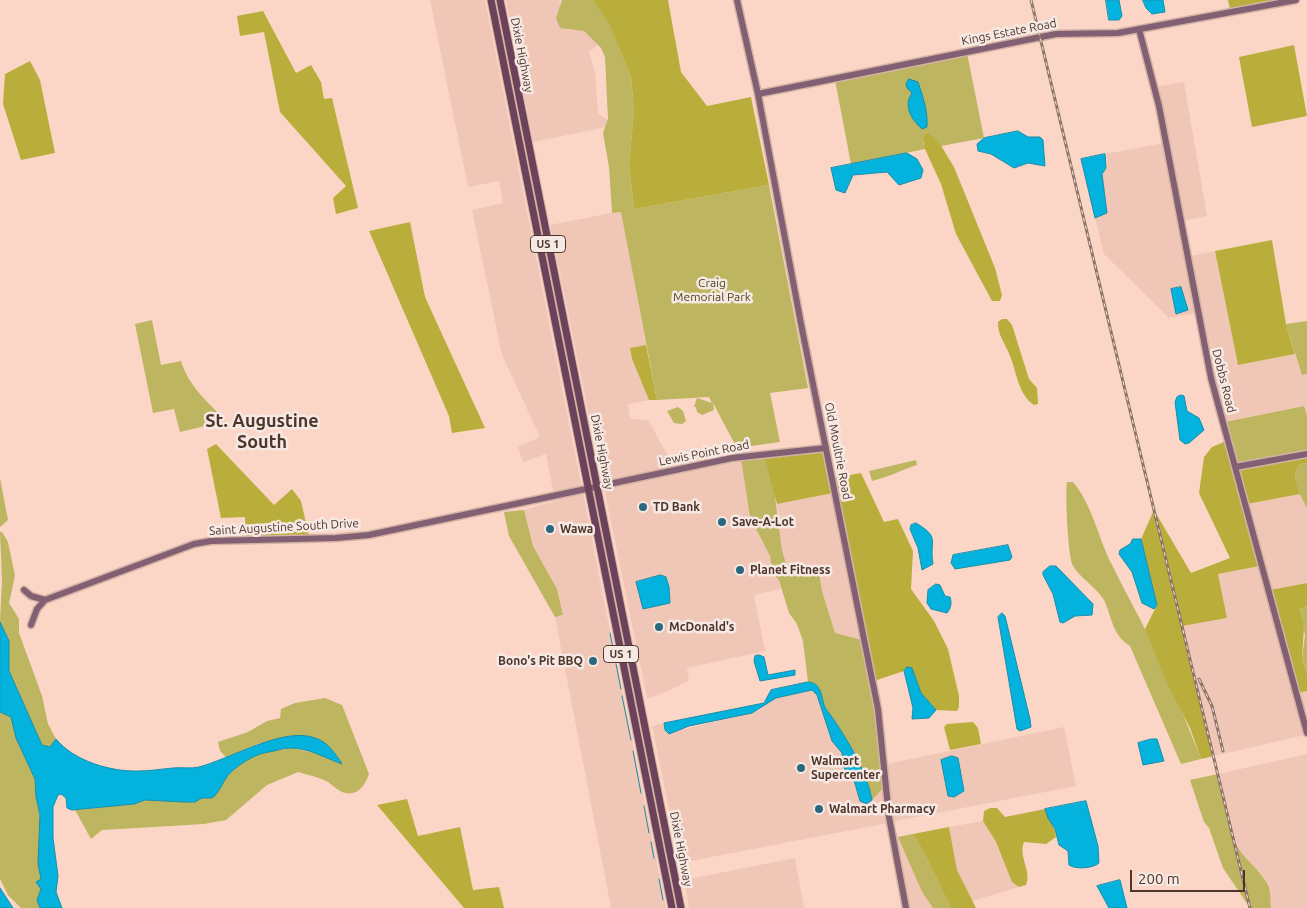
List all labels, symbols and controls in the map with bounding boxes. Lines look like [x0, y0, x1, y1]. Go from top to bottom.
street label: Dixie Highway [508, 16, 536, 94]
street label: Kings Estate Road [960, 16, 1058, 48]
road number: US 1 [530, 235, 566, 252]
park label: Craig Memorial Park [673, 276, 751, 304]
street label: Dobbs Road [1209, 348, 1239, 414]
street label: Old Moultrie Road [821, 401, 855, 501]
district label: St. Augustine South [205, 410, 319, 452]
street label: Dixie Highway [588, 413, 616, 491]
street label: Lewis Point Road [658, 437, 750, 469]
place label: TD Bank [653, 500, 700, 514]
marker: TD Bank [637, 501, 649, 513]
place label: Save-A-Lot [732, 515, 794, 529]
street label: Saint Augustine South Drive [209, 516, 359, 538]
marker: Save-A-Lot [716, 516, 728, 528]
place label: Wawa [560, 522, 593, 536]
marker: Wawa [544, 523, 556, 535]
place label: Planet Fitness [750, 563, 830, 577]
marker: Planet Fitness [734, 564, 746, 576]
place label: McDonald's [669, 620, 735, 634]
marker: McDonald's [653, 621, 665, 633]
road number: US 1 [604, 646, 638, 662]
place label: Bono's Pit BBQ [498, 654, 583, 668]
marker: Bono's Pit BBQ [587, 655, 599, 667]
place label: Walmart Supercenter [811, 754, 880, 782]
marker: Walmart Supercenter [795, 762, 807, 774]
place label: Walmart Pharmacy [829, 802, 935, 816]
marker: Walmart Pharmacy [813, 803, 825, 815]
street label: Dixie Highway [667, 810, 695, 888]
scale bar [1132, 860, 1247, 892]
text: 200 m [1138, 870, 1180, 887]

